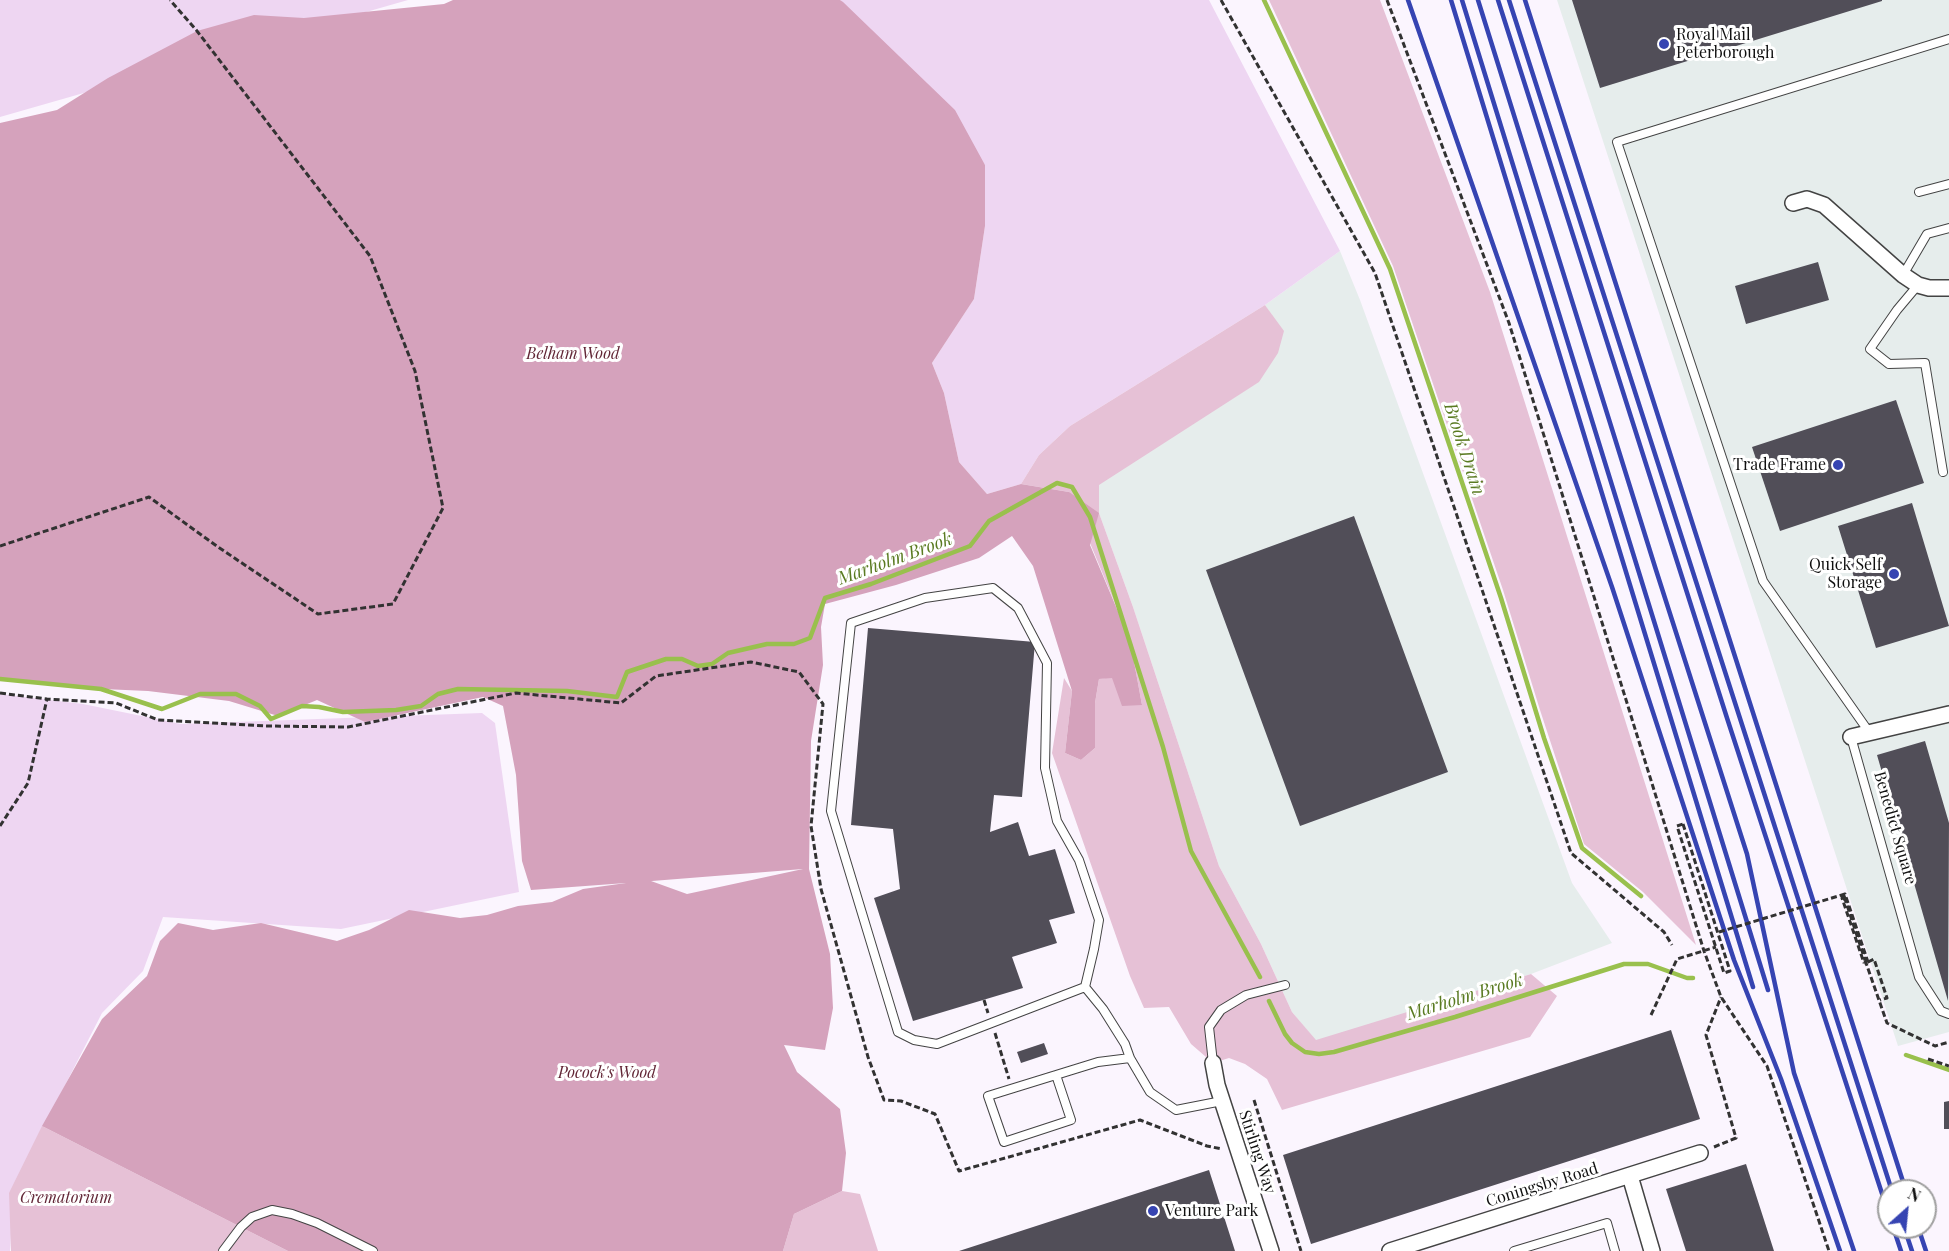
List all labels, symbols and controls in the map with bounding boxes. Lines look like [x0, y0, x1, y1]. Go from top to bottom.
place label: Royal Mail Peterborough [1676, 25, 1774, 63]
marker: Royal Mail Peterborough [1657, 37, 1671, 51]
park label: Belham Wood [526, 344, 620, 364]
water label: Brook Drain [1439, 400, 1489, 498]
place label: Trade Frame [1733, 455, 1826, 475]
marker: Trade Frame [1831, 458, 1845, 472]
water label: Marholm Brook [835, 528, 955, 590]
place label: Quick Self Storage [1809, 555, 1882, 593]
marker: Quick Self Storage [1887, 567, 1901, 581]
street label: Benedict Square [1870, 769, 1920, 887]
water label: Marholm Brook [1404, 969, 1526, 1025]
park label: Pocock's Wood [558, 1063, 656, 1083]
street label: Stirling Way [1235, 1108, 1279, 1196]
street label: Coningsby Road [1484, 1159, 1600, 1211]
north arrow [1877, 1179, 1937, 1239]
text: N [1905, 1182, 1924, 1206]
park label: Crematorium [20, 1188, 112, 1208]
place label: Venture Park [1165, 1201, 1258, 1221]
marker: Venture Park [1146, 1204, 1160, 1218]

